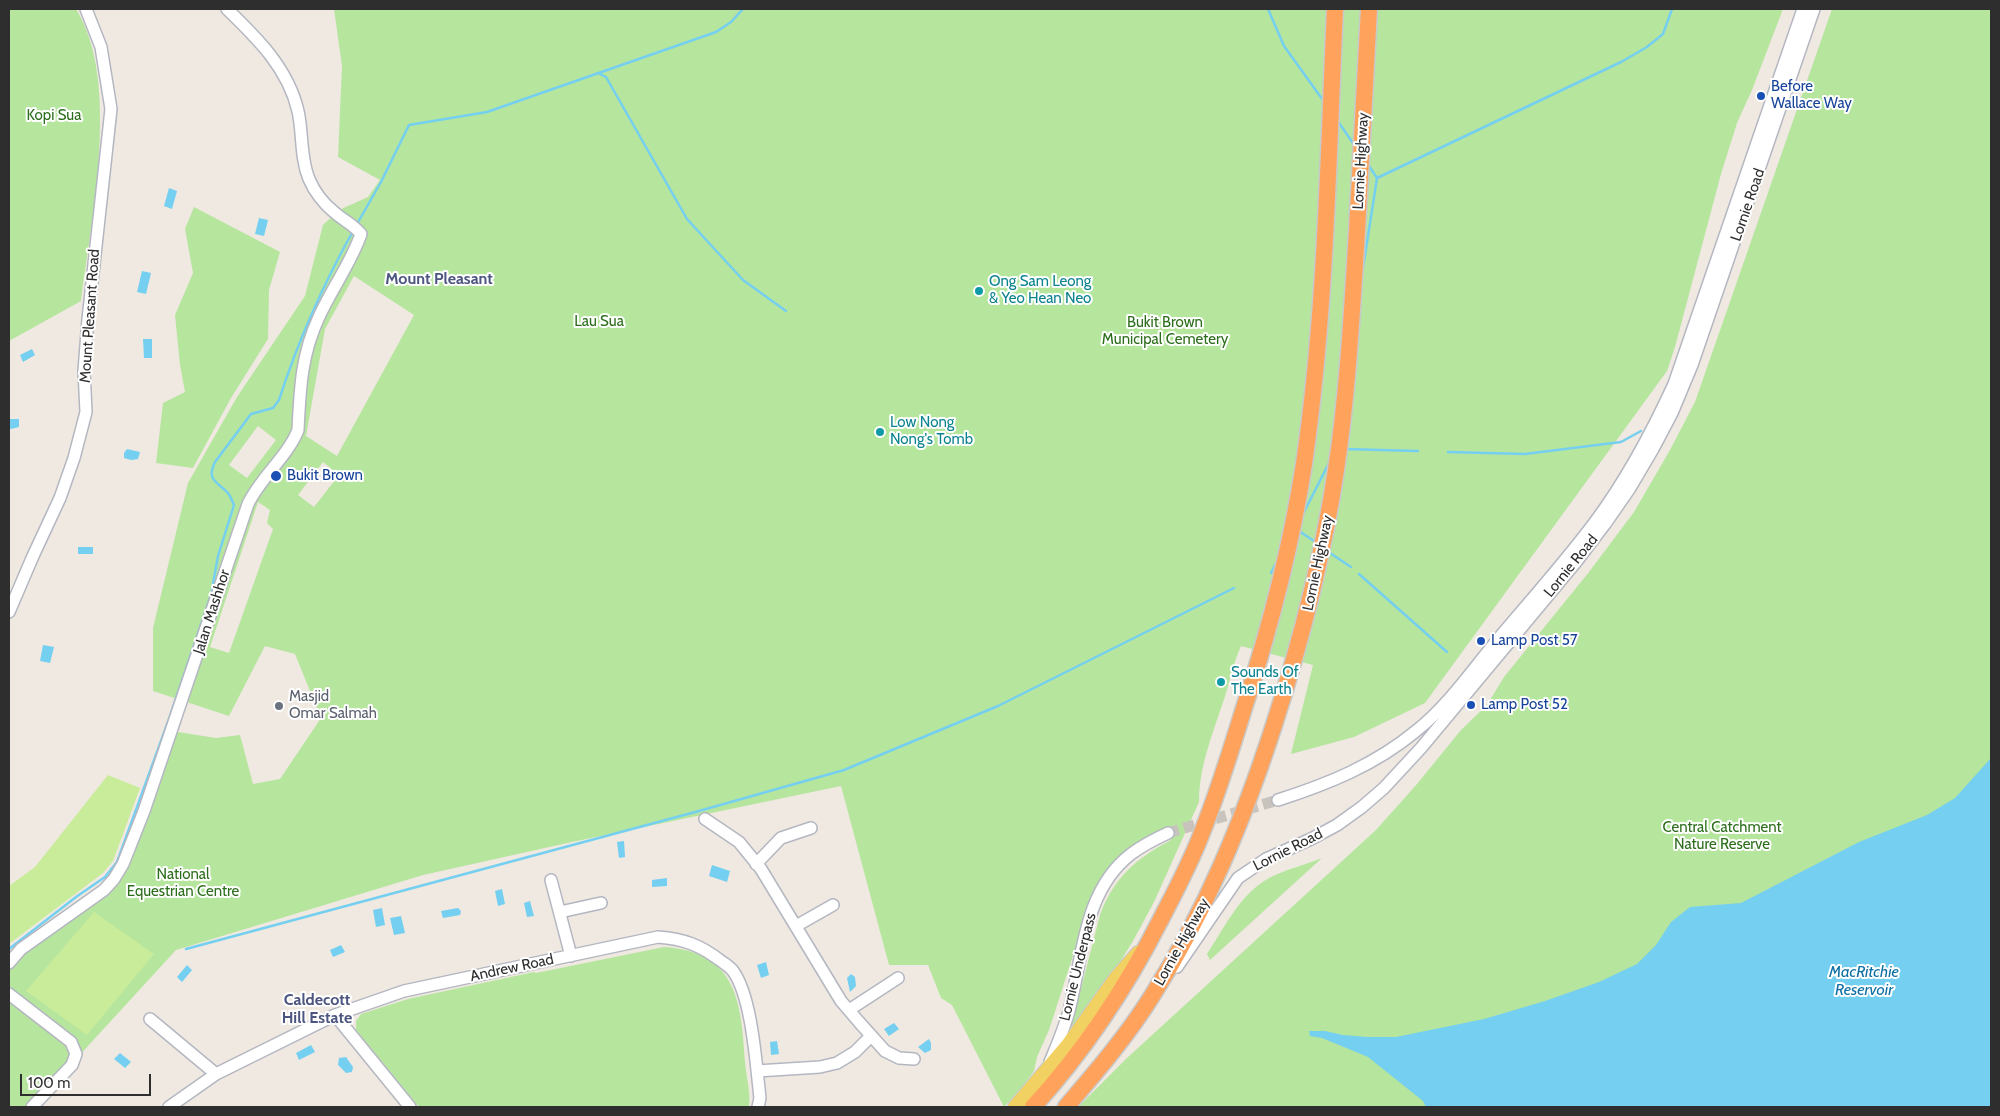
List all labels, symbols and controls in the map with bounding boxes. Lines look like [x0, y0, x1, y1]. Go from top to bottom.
place label: Before Wallace Way [1771, 78, 1852, 113]
marker: Before Wallace Way [1755, 90, 1767, 102]
park label: Kopi Sua [27, 107, 81, 125]
street label: Lornie Highway [1349, 112, 1373, 210]
street label: Lornie Road [1727, 166, 1769, 244]
street label: Mount Pleasant Road [76, 248, 104, 384]
district label: Mount Pleasant [385, 269, 493, 289]
place label: Ong Sam Leong & Yeo Hean Neo [989, 273, 1091, 308]
marker: Ong Sam Leong & Yeo Hean Neo [973, 285, 985, 297]
park label: Lau Sua [574, 313, 624, 331]
park label: Bukit Brown Municipal Cemetery [1102, 314, 1228, 349]
place label: Low Nong Nong's Tomb [890, 414, 973, 449]
marker: Low Nong Nong's Tomb [874, 426, 886, 438]
place label: Bukit Brown [287, 467, 363, 485]
marker: Bukit Brown [269, 469, 283, 483]
street label: Lornie Highway [1299, 514, 1337, 612]
street label: Lornie Road [1540, 531, 1602, 601]
street label: Jalan Mashhor [190, 567, 234, 657]
place label: Lamp Post 57 [1491, 632, 1578, 650]
marker: Lamp Post 57 [1475, 635, 1487, 647]
place label: Sounds Of The Earth [1231, 664, 1299, 699]
marker: Sounds Of The Earth [1215, 676, 1227, 688]
place label: Masjid Omar Salmah [289, 688, 377, 723]
place label: Lamp Post 52 [1481, 696, 1568, 714]
marker: Lamp Post 52 [1465, 699, 1477, 711]
marker: Masjid Omar Salmah [273, 700, 285, 712]
park label: Central Catchment Nature Reserve [1662, 819, 1782, 854]
street label: Lornie Road [1250, 825, 1326, 875]
park label: National Equestrian Centre [127, 866, 239, 901]
street label: Lornie Highway [1151, 895, 1213, 989]
street label: Lornie Underpass [1056, 911, 1100, 1023]
street label: Andrew Road [469, 950, 555, 986]
water label: MacRitchie Reservoir [1829, 962, 1899, 1000]
district label: Caldecott Hill Estate [282, 990, 352, 1028]
scale bar [22, 1064, 154, 1096]
text: 100 m [28, 1074, 70, 1092]

